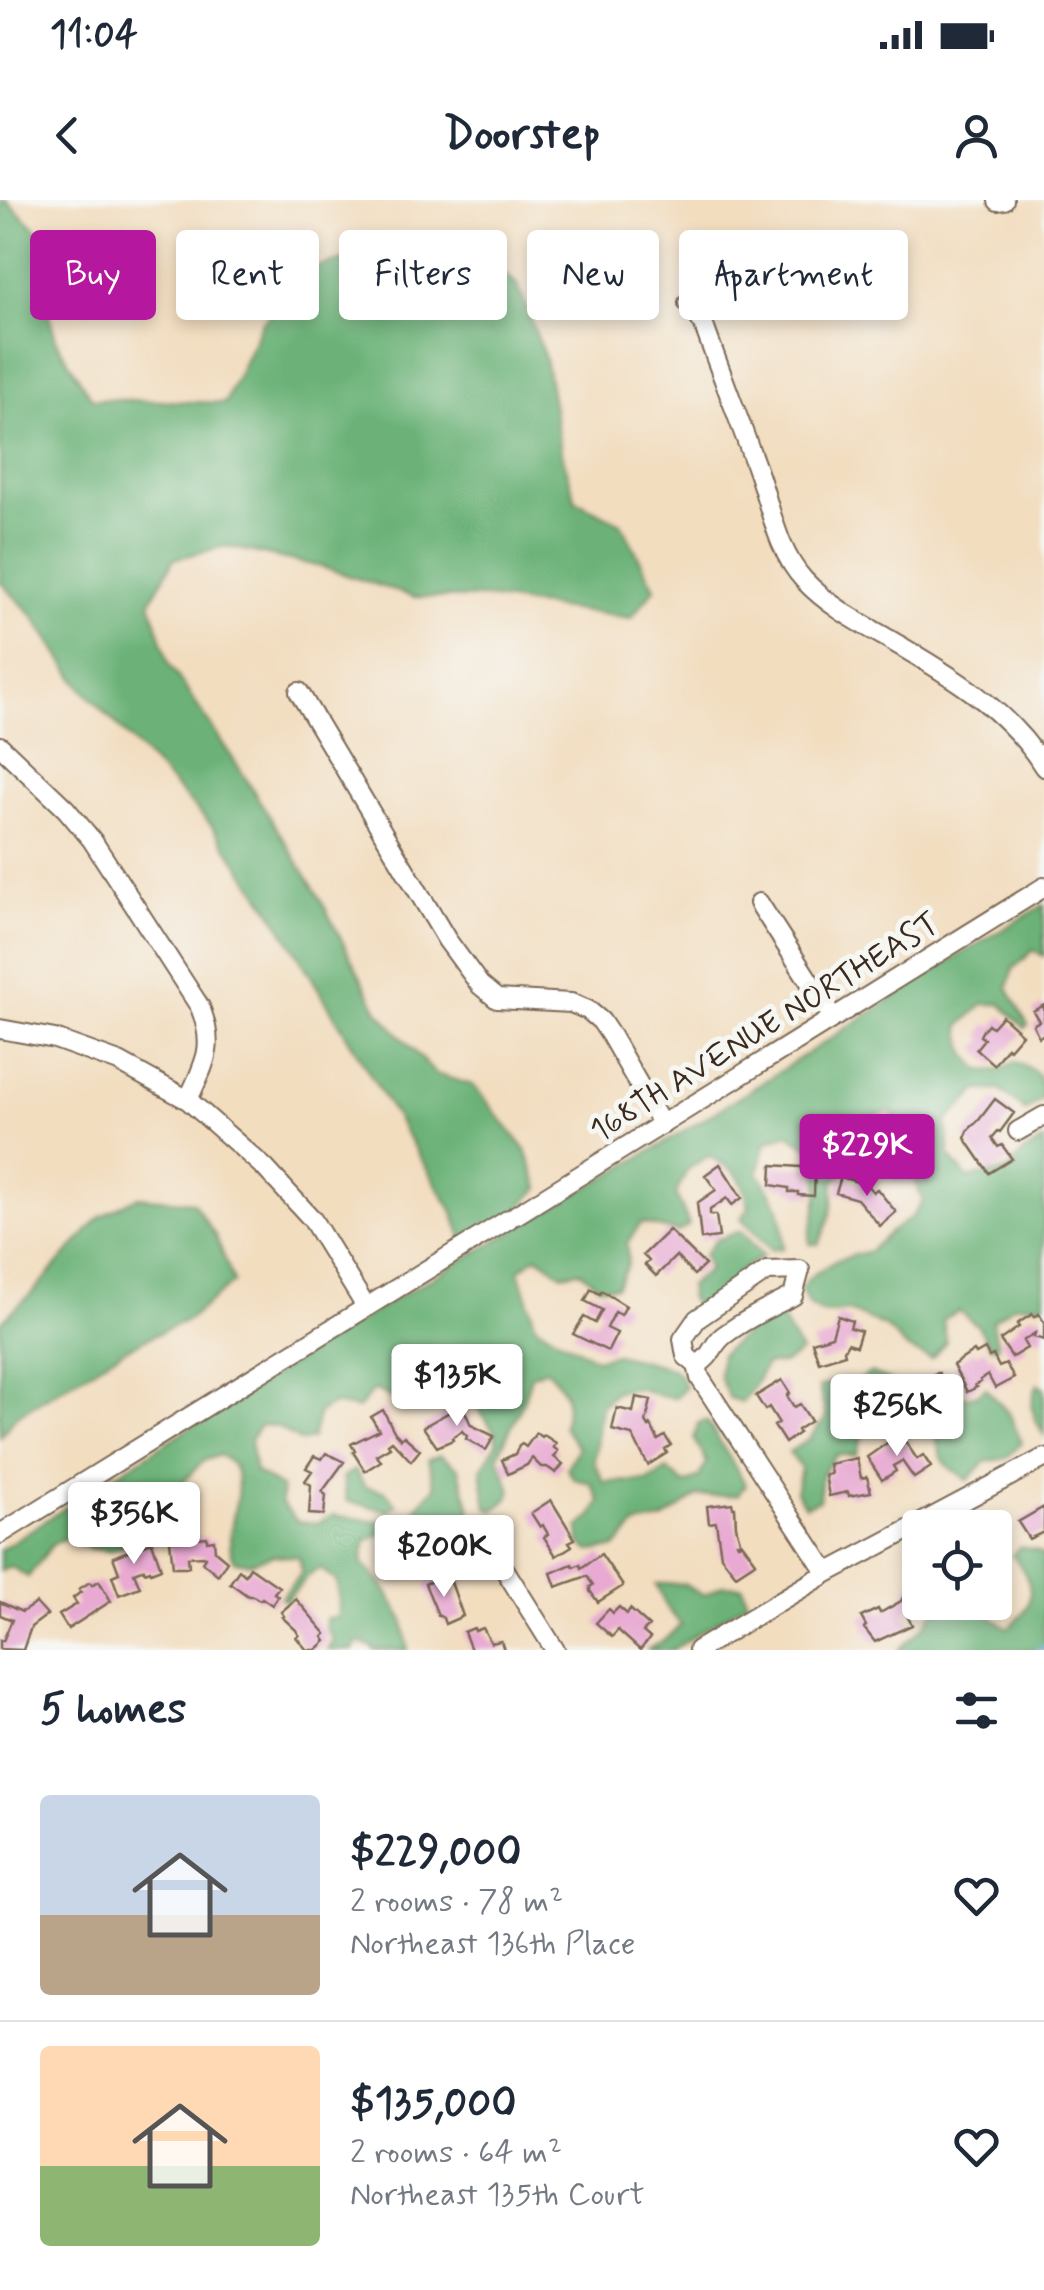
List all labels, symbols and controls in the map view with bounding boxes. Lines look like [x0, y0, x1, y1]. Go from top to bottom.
text: 11:04 [50, 11, 138, 60]
text: Doorstep [443, 106, 601, 165]
icon: back [40, 108, 95, 163]
icon: person [949, 108, 1004, 163]
chip: Buy [30, 230, 156, 320]
chip: Rent [176, 230, 319, 320]
chip: Filters [339, 230, 507, 320]
chip: New [527, 230, 659, 320]
chip: Apartment [679, 230, 908, 320]
street label: 168TH AVENUE NORTHEAST [583, 903, 947, 1153]
pin: $229K [797, 1114, 937, 1199]
text: $229K [822, 1125, 912, 1167]
pin: $135K [387, 1344, 527, 1429]
text: $135K [413, 1355, 501, 1397]
pin: $256K [827, 1374, 967, 1459]
text: $256K [852, 1385, 942, 1427]
pin: $356K [64, 1482, 204, 1567]
text: $356K [90, 1493, 178, 1535]
map controls [902, 1510, 1012, 1620]
button: locate [902, 1510, 1012, 1620]
pin: $200K [374, 1515, 514, 1600]
text: $200K [397, 1526, 491, 1568]
text: 5 homes [40, 1683, 186, 1738]
icon: filters [949, 1683, 1004, 1738]
text: $229,000 [350, 1826, 521, 1881]
icon: home [120, 1835, 240, 1955]
icon: heart [949, 1868, 1004, 1923]
text: 2 rooms · 78 m² [350, 1881, 563, 1923]
text: Northeast 136th Place [350, 1923, 635, 1965]
text: $135,000 [350, 2077, 516, 2132]
icon: home [120, 2086, 240, 2206]
icon: heart [949, 2119, 1004, 2174]
text: 2 rooms · 64 m² [350, 2132, 562, 2174]
text: Northeast 135th Court [350, 2174, 645, 2216]

